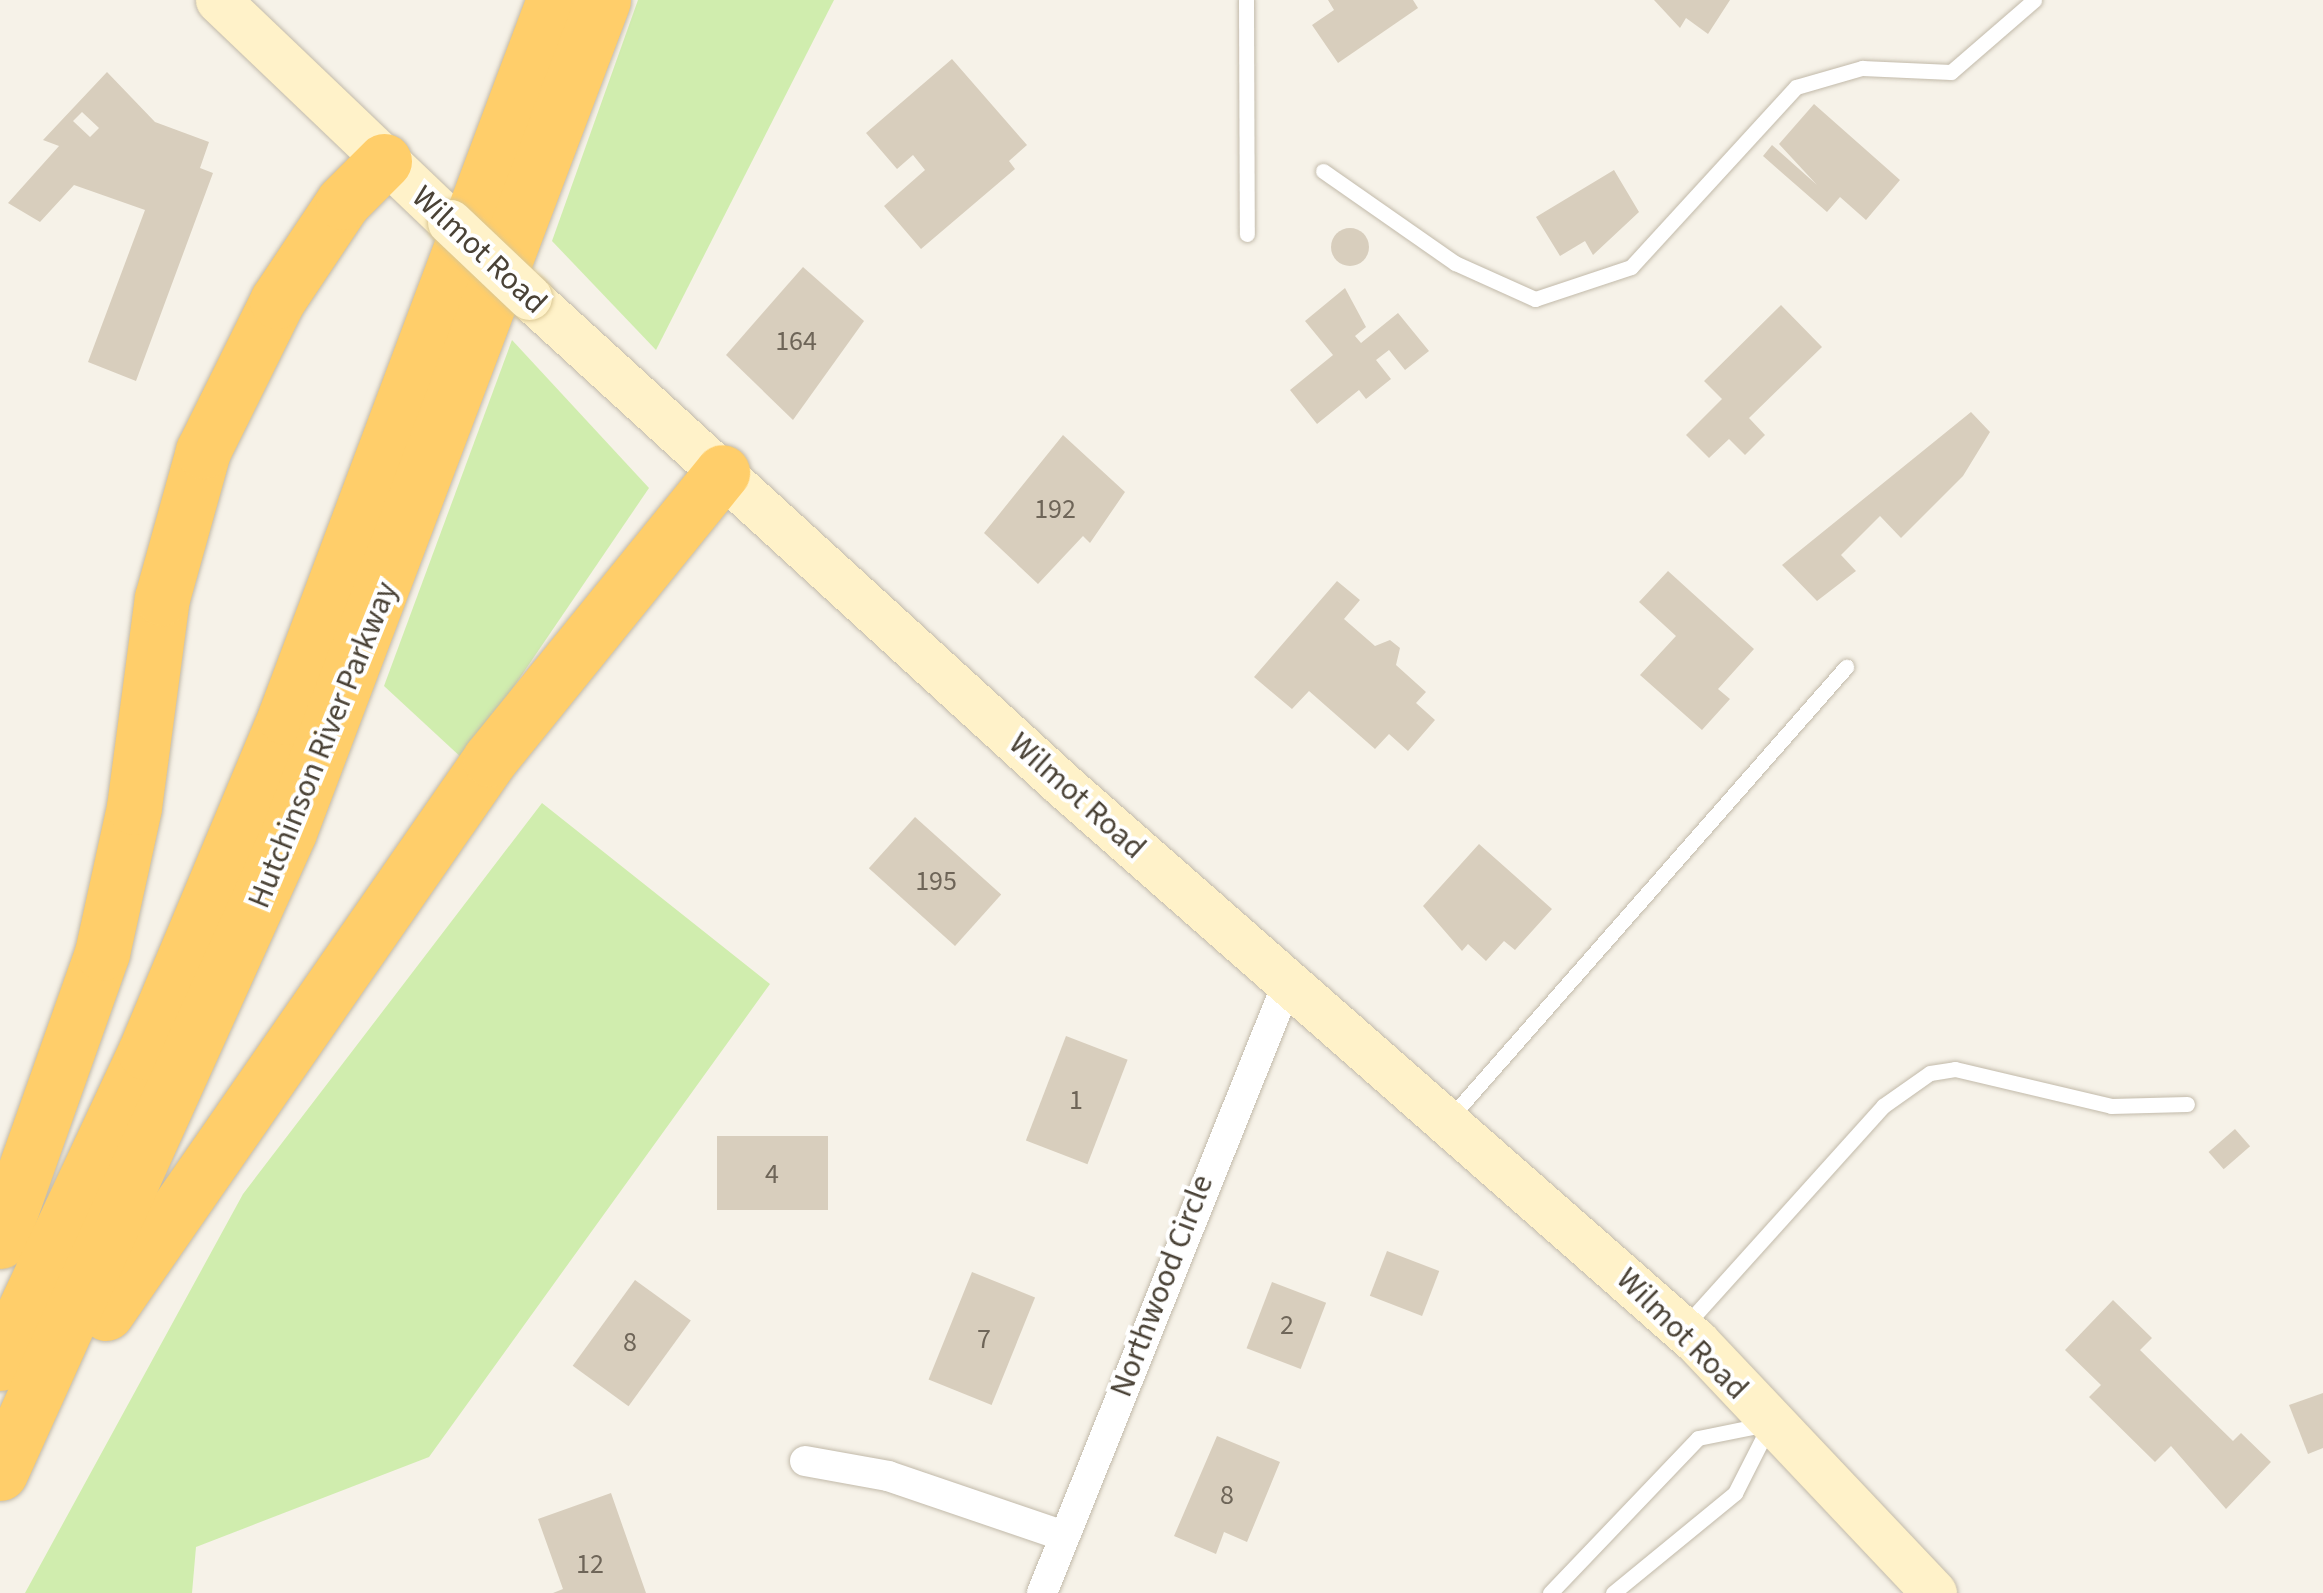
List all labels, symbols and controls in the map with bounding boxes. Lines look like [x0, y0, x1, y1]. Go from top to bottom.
street label: Wilmot Road [404, 178, 554, 322]
house number: 164 [775, 324, 817, 358]
house number: 192 [1034, 492, 1076, 526]
street label: Hutchinson River Parkway [240, 576, 406, 914]
street label: Wilmot Road [1001, 725, 1153, 867]
house number: 195 [915, 864, 957, 898]
house number: 1 [1069, 1083, 1083, 1117]
house number: 4 [765, 1157, 779, 1191]
street label: Northwood Circle [1102, 1170, 1222, 1402]
street label: Wilmot Road [1608, 1260, 1756, 1408]
house number: 2 [1280, 1308, 1294, 1342]
house number: 7 [977, 1322, 991, 1356]
house number: 8 [623, 1325, 637, 1359]
house number: 8 [1220, 1478, 1234, 1512]
house number: 12 [576, 1547, 604, 1581]

